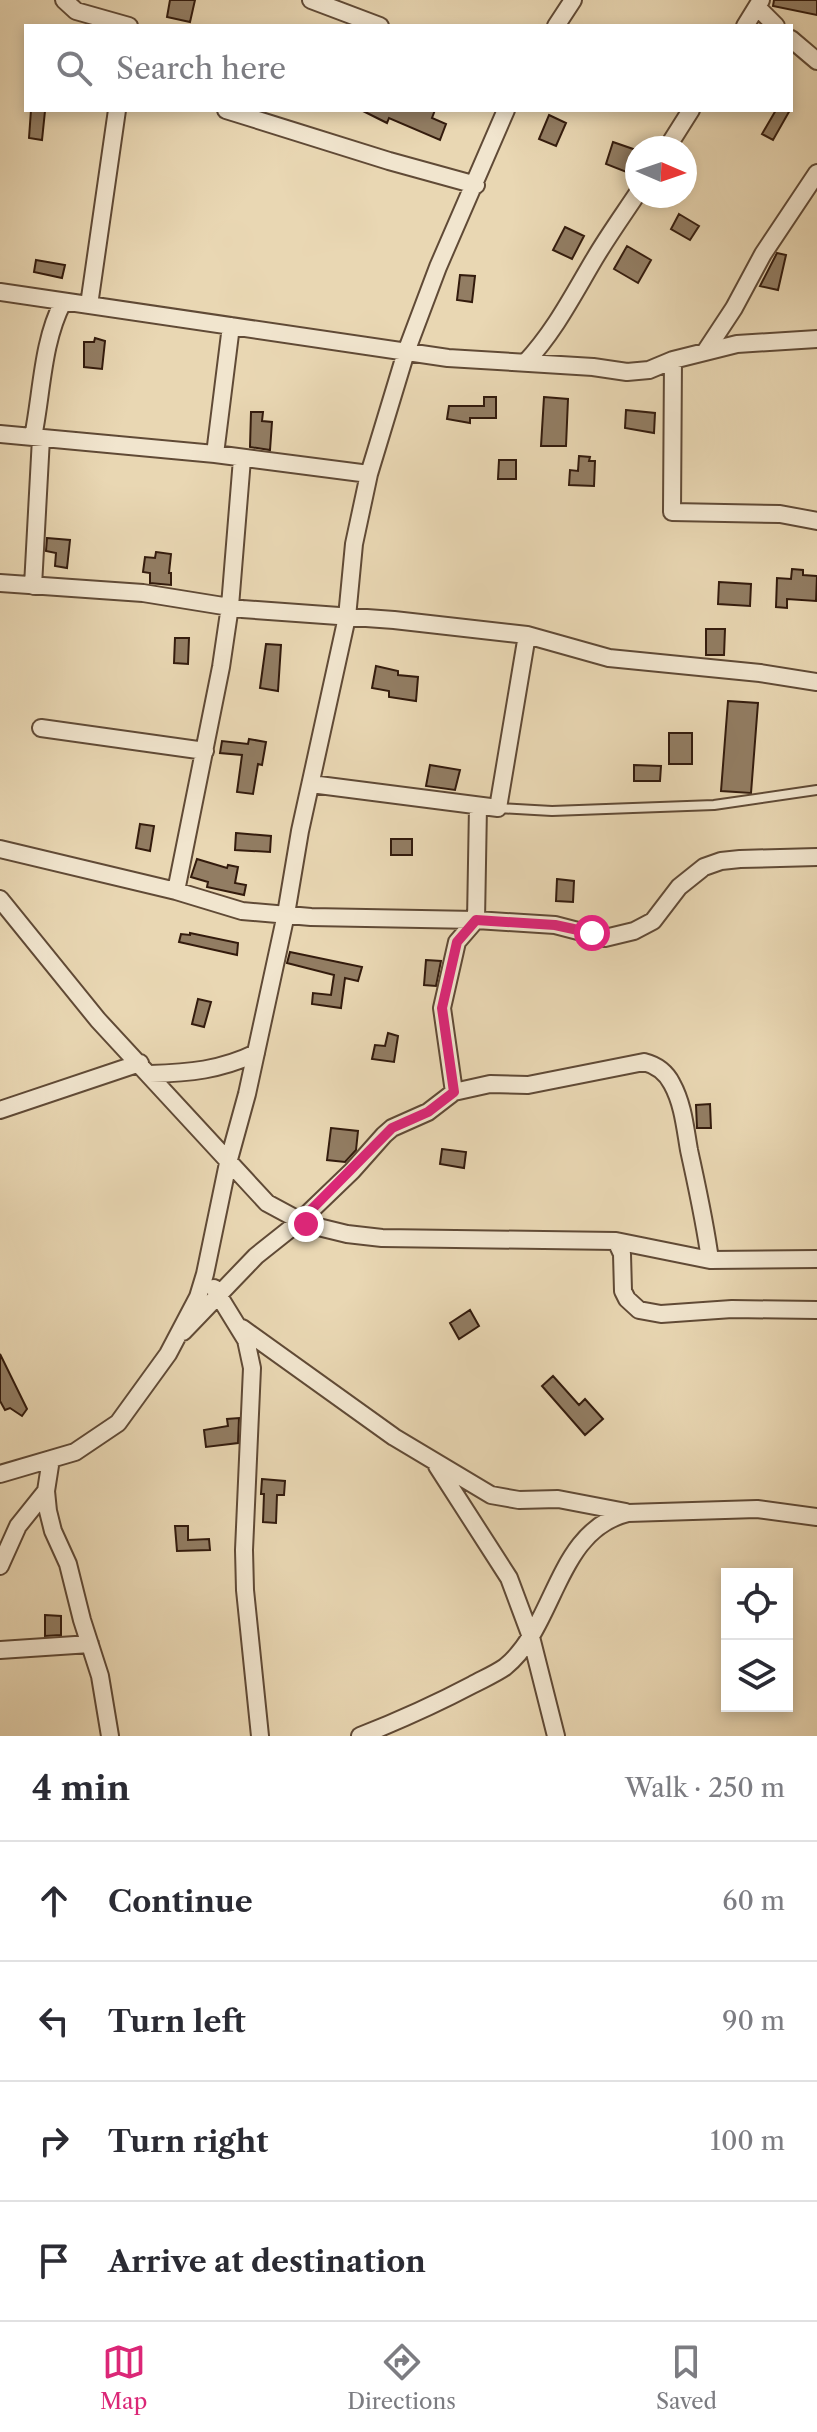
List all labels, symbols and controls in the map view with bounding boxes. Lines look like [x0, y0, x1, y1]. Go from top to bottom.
search box [24, 24, 793, 112]
icon: search [52, 46, 96, 90]
text: Search here [116, 50, 286, 87]
north arrow [625, 136, 697, 208]
route start [574, 915, 610, 951]
route end [288, 1206, 324, 1242]
map controls [721, 1568, 793, 1712]
button: locate [721, 1568, 793, 1640]
button: layers [721, 1640, 793, 1712]
text: 4 min [32, 1767, 130, 1809]
text: Walk · 250 m [625, 1772, 785, 1804]
icon: ahead [32, 1879, 76, 1923]
text: Continue [108, 1883, 253, 1920]
text: 60 m [722, 1885, 785, 1917]
icon: left [32, 1999, 76, 2043]
text: Turn left [108, 2003, 245, 2040]
text: 90 m [722, 2005, 785, 2037]
icon: right [32, 2119, 76, 2163]
text: Turn right [108, 2123, 268, 2160]
text: 100 m [710, 2125, 785, 2157]
icon: arrive [32, 2239, 76, 2283]
text: Arrive at destination [108, 2243, 426, 2280]
tab: Map [100, 2340, 147, 2415]
tab: Directions [347, 2340, 456, 2415]
tab: Saved [656, 2340, 717, 2415]

